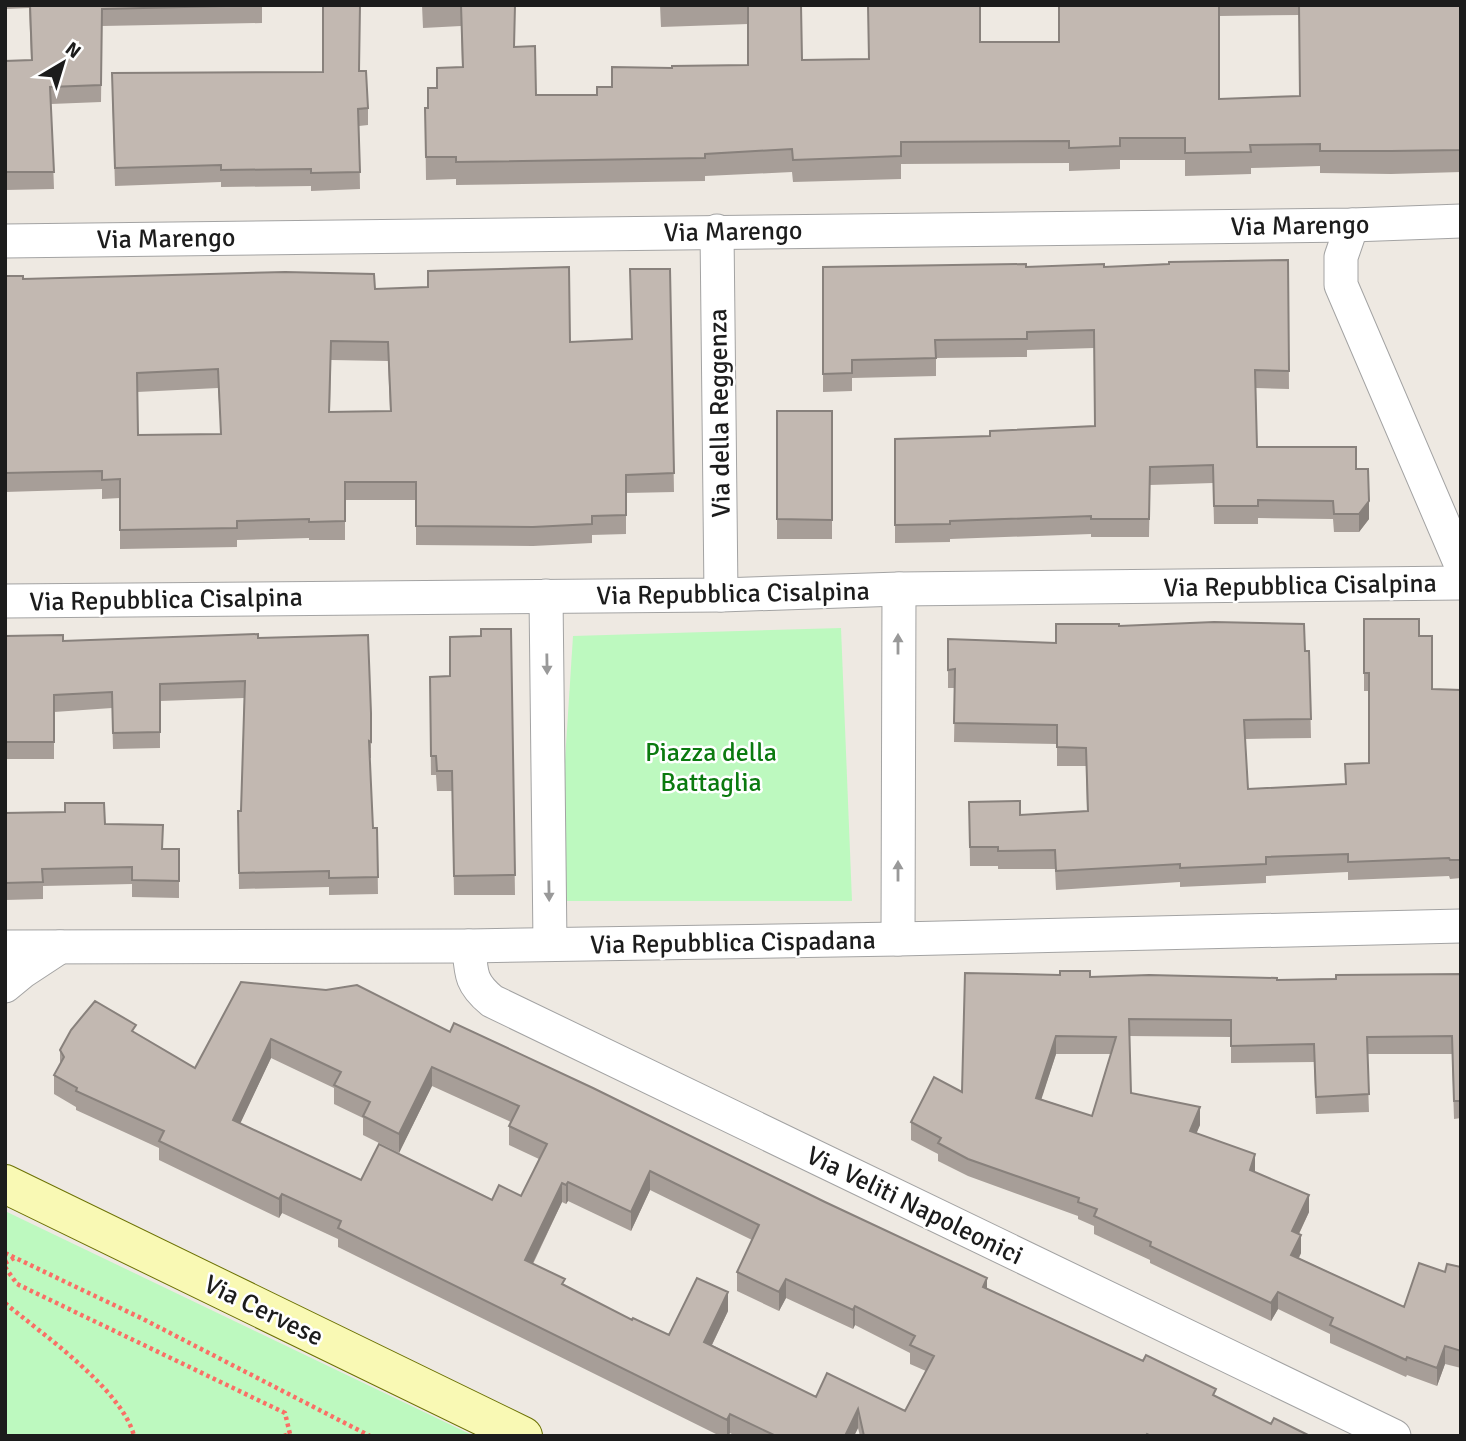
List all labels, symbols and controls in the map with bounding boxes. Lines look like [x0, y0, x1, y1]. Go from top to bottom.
north arrow [28, 28, 98, 98]
text: N [60, 37, 85, 64]
street label: Via Marengo [1230, 209, 1370, 243]
street label: Via Marengo [663, 215, 803, 249]
street label: Via Marengo [96, 222, 236, 256]
street label: Via della Reggenza [702, 308, 738, 518]
street label: Via Repubblica Cisalpina [1163, 568, 1437, 604]
street label: Via Repubblica Cisalpina [596, 576, 870, 612]
street label: Via Repubblica Cisalpina [29, 582, 303, 618]
one-way arrow [892, 632, 904, 654]
one-way arrow [541, 653, 552, 675]
park label: Piazza della Battaglia [645, 737, 777, 799]
one-way arrow [892, 860, 904, 882]
one-way arrow [544, 881, 555, 903]
street label: Via Repubblica Cispadana [590, 925, 876, 961]
street label: Via Veliti Napoleonici [801, 1140, 1028, 1272]
street label: Via Cervese [199, 1268, 328, 1353]

